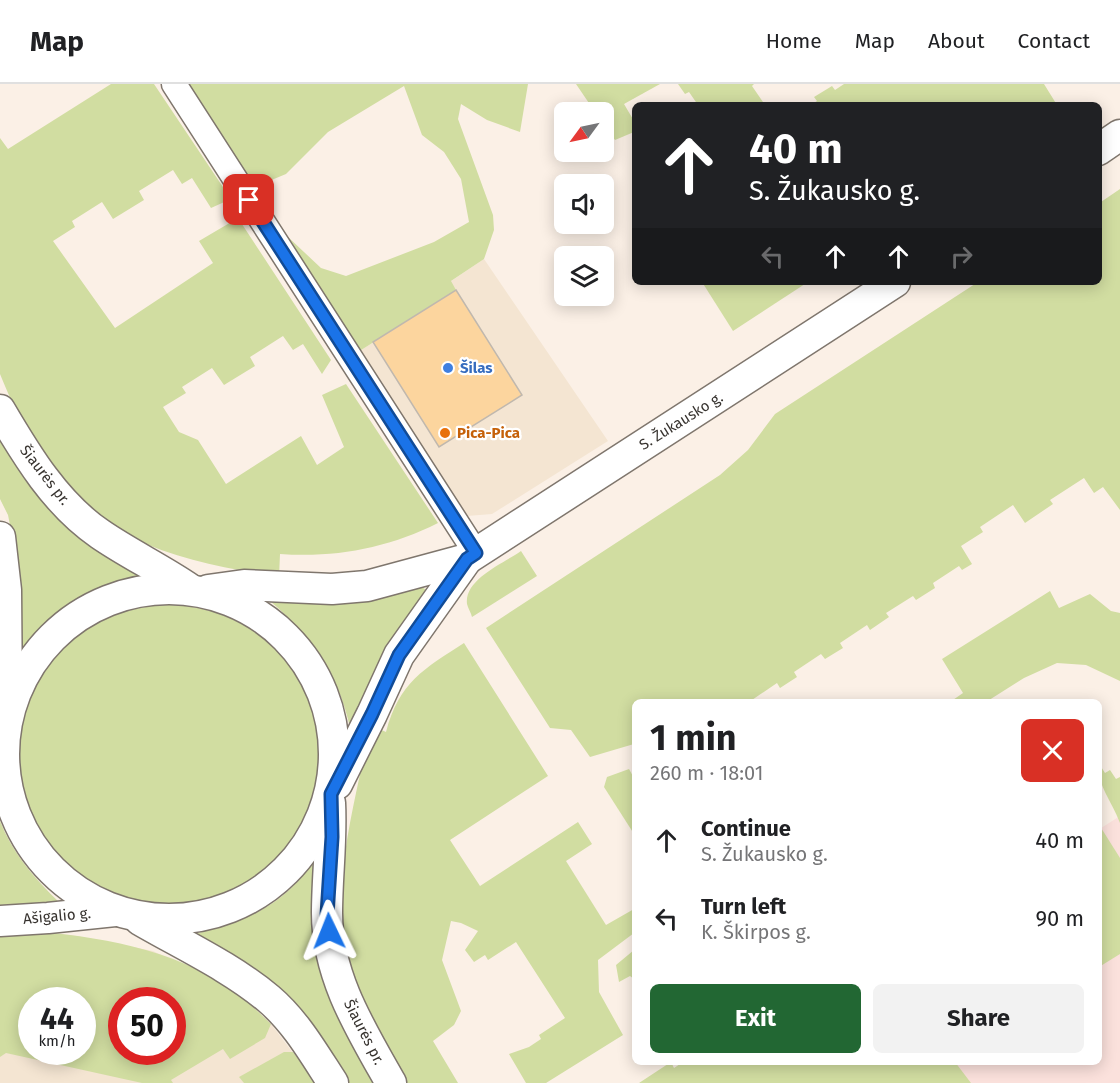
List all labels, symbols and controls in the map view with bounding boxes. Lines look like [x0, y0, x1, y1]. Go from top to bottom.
text: Map [30, 25, 84, 58]
text: Home [766, 28, 822, 54]
text: Map [855, 28, 895, 54]
text: About [928, 28, 985, 54]
text: Contact [1018, 28, 1090, 54]
north arrow [554, 102, 614, 162]
map controls [554, 102, 614, 306]
text: 40 m [749, 124, 843, 174]
icon: ahead [650, 126, 728, 204]
pin [223, 174, 274, 225]
button: sound [554, 174, 614, 234]
text: S. Žukausko g. [749, 175, 920, 207]
icon: arrive [232, 183, 265, 216]
icon: left [756, 240, 789, 273]
icon: ahead [819, 240, 852, 273]
icon: ahead [882, 240, 915, 273]
icon: right [945, 240, 978, 273]
button: layers [554, 246, 614, 306]
place label: Šilas [460, 359, 493, 377]
marker: Šilas [441, 361, 455, 375]
street label: S. Žukausko g. [636, 388, 726, 454]
place label: Pica-Pica [457, 424, 520, 442]
marker: Pica-Pica [438, 426, 452, 440]
street label: Šiaurės pr. [16, 442, 74, 508]
text: 1 min [650, 716, 737, 760]
button: close [1021, 719, 1084, 782]
text: 260 m · 18:01 [650, 761, 763, 785]
text: Continue [701, 815, 791, 842]
icon: ahead [650, 824, 683, 857]
text: 40 m [1035, 827, 1084, 854]
text: S. Žukausko g. [701, 842, 828, 866]
text: Turn left [701, 893, 786, 920]
position arrow [297, 899, 361, 963]
icon: left [650, 902, 683, 935]
street label: Ašigalio g. [22, 904, 92, 928]
text: 90 m [1035, 905, 1084, 932]
text: K. Škirpos g. [701, 920, 811, 944]
button: Exit [650, 984, 861, 1053]
button: Share [873, 984, 1084, 1053]
speed limit sign: 50 [108, 987, 186, 1065]
street label: Šiaurės pr. [340, 996, 388, 1068]
text: 44 [40, 1001, 74, 1037]
text: km/h [38, 1032, 76, 1050]

